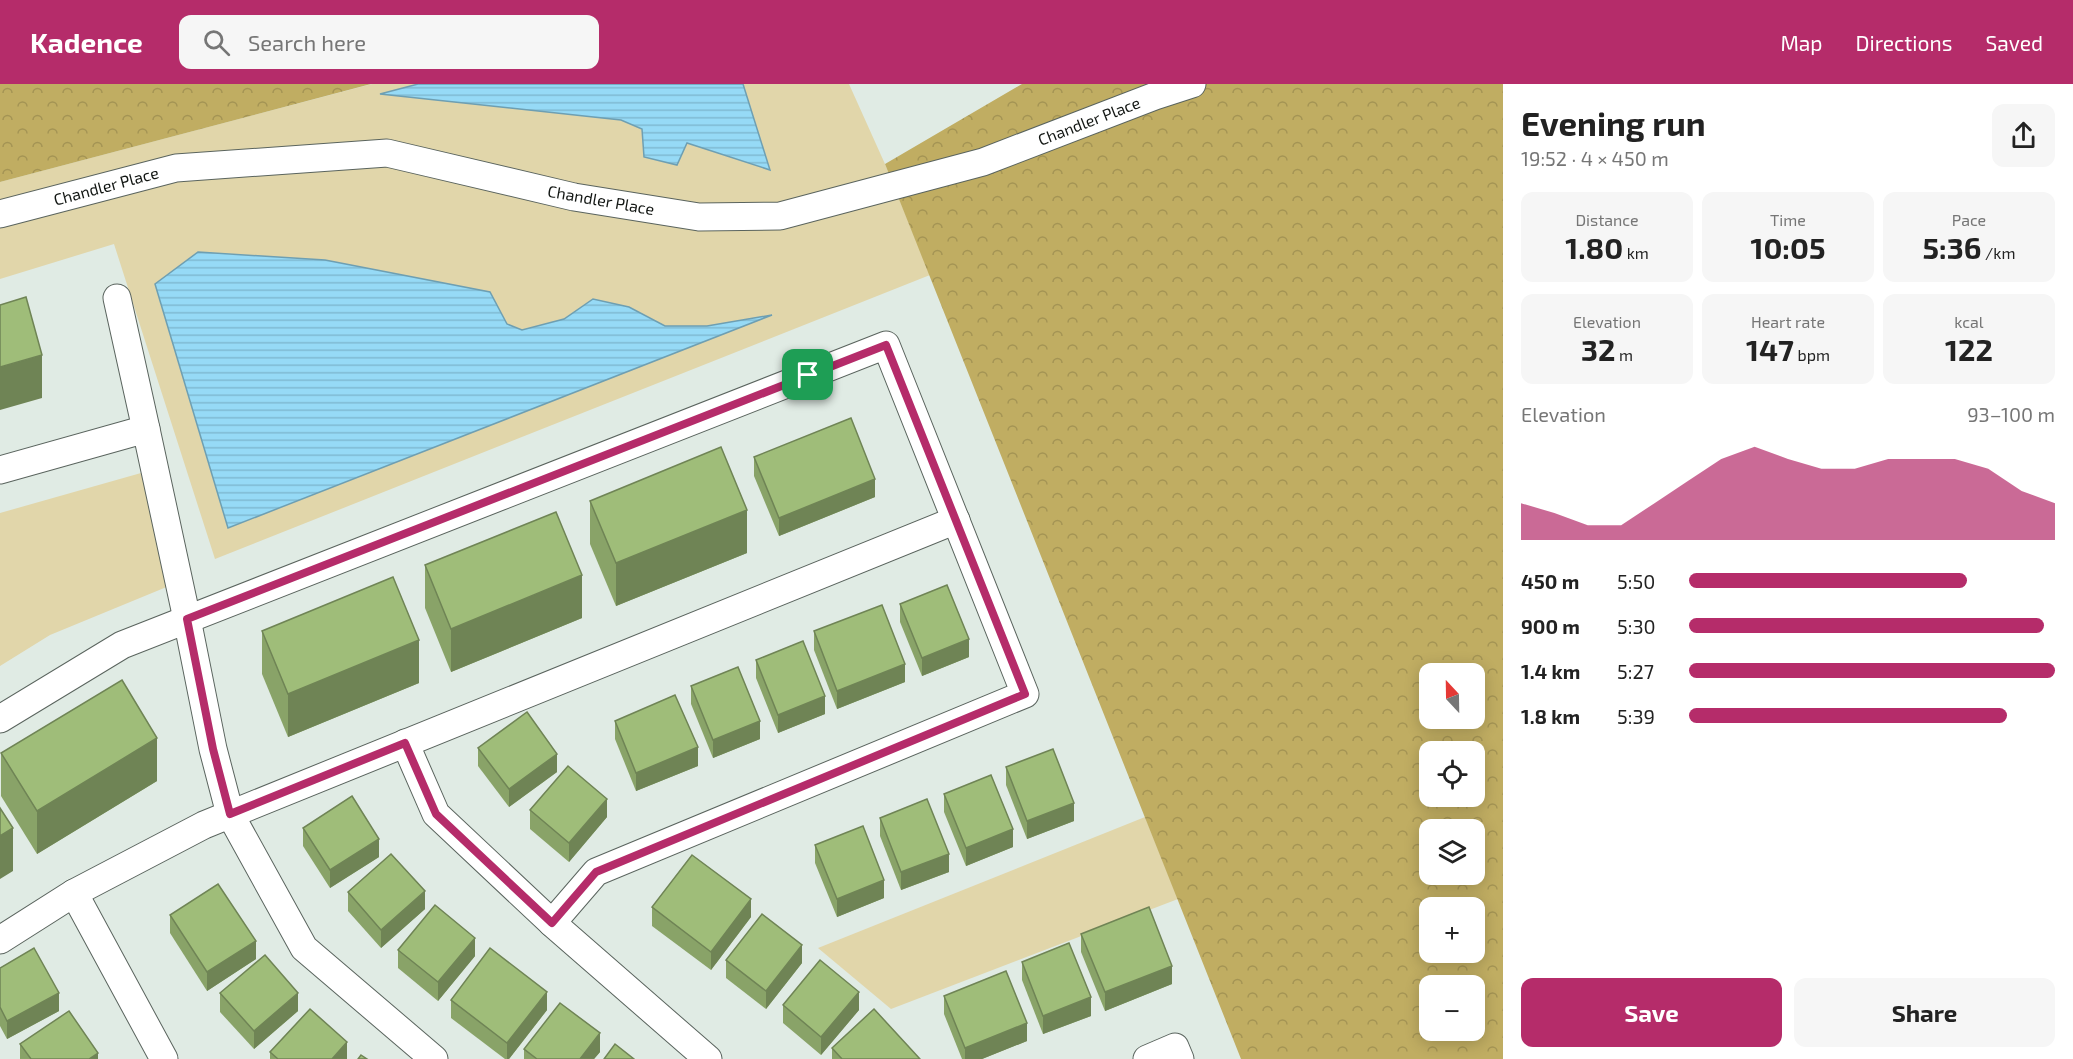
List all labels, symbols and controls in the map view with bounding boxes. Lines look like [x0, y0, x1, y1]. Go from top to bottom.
search box [179, 15, 599, 69]
text: Kadence [30, 25, 143, 59]
icon: search [200, 26, 233, 59]
text: Search here [248, 29, 366, 55]
text: Map [1780, 30, 1823, 55]
text: Directions [1856, 30, 1952, 55]
text: Saved [1985, 30, 2043, 55]
street label: Chandler Place [1035, 92, 1143, 149]
text: Evening run [1521, 103, 1706, 143]
button: share [1992, 104, 2055, 167]
text: 19:52 · 4 × 450 m [1521, 146, 1669, 170]
street label: Chandler Place [51, 162, 160, 209]
street label: Chandler Place [546, 181, 656, 218]
text: Distance [1575, 210, 1639, 229]
text: Time [1770, 210, 1806, 229]
text: Pace [1952, 210, 1986, 229]
text: 1.80 [1565, 229, 1623, 265]
text: 10:05 [1750, 229, 1826, 265]
text: 5:36 [1923, 229, 1981, 265]
text: km [1623, 243, 1649, 262]
text: /km [1981, 243, 2016, 262]
text: Elevation [1573, 312, 1641, 331]
text: Heart rate [1751, 312, 1825, 331]
text: kcal [1954, 312, 1984, 331]
text: 32 [1581, 331, 1615, 367]
text: 147 [1746, 331, 1794, 367]
text: 122 [1945, 331, 1993, 367]
text: m [1615, 345, 1633, 364]
text: bpm [1794, 345, 1830, 364]
pin [782, 349, 833, 400]
icon: arrive [791, 358, 824, 391]
text: Elevation [1521, 402, 1606, 426]
text: 93–100 m [1967, 402, 2055, 426]
text: 450 m [1521, 569, 1579, 593]
text: 5:50 [1617, 569, 1655, 593]
text: 900 m [1521, 614, 1580, 638]
text: 5:30 [1617, 614, 1656, 638]
text: 1.4 km [1521, 659, 1580, 683]
text: 5:27 [1617, 659, 1654, 683]
north arrow [1419, 663, 1485, 729]
map controls [1419, 663, 1485, 1041]
text: 1.8 km [1521, 704, 1580, 728]
text: 5:39 [1617, 704, 1655, 728]
button: locate [1419, 741, 1485, 807]
button: layers [1419, 819, 1485, 885]
button: + [1419, 897, 1485, 963]
button: − [1419, 975, 1485, 1041]
button: Save [1521, 978, 1782, 1047]
button: Share [1794, 978, 2055, 1047]

